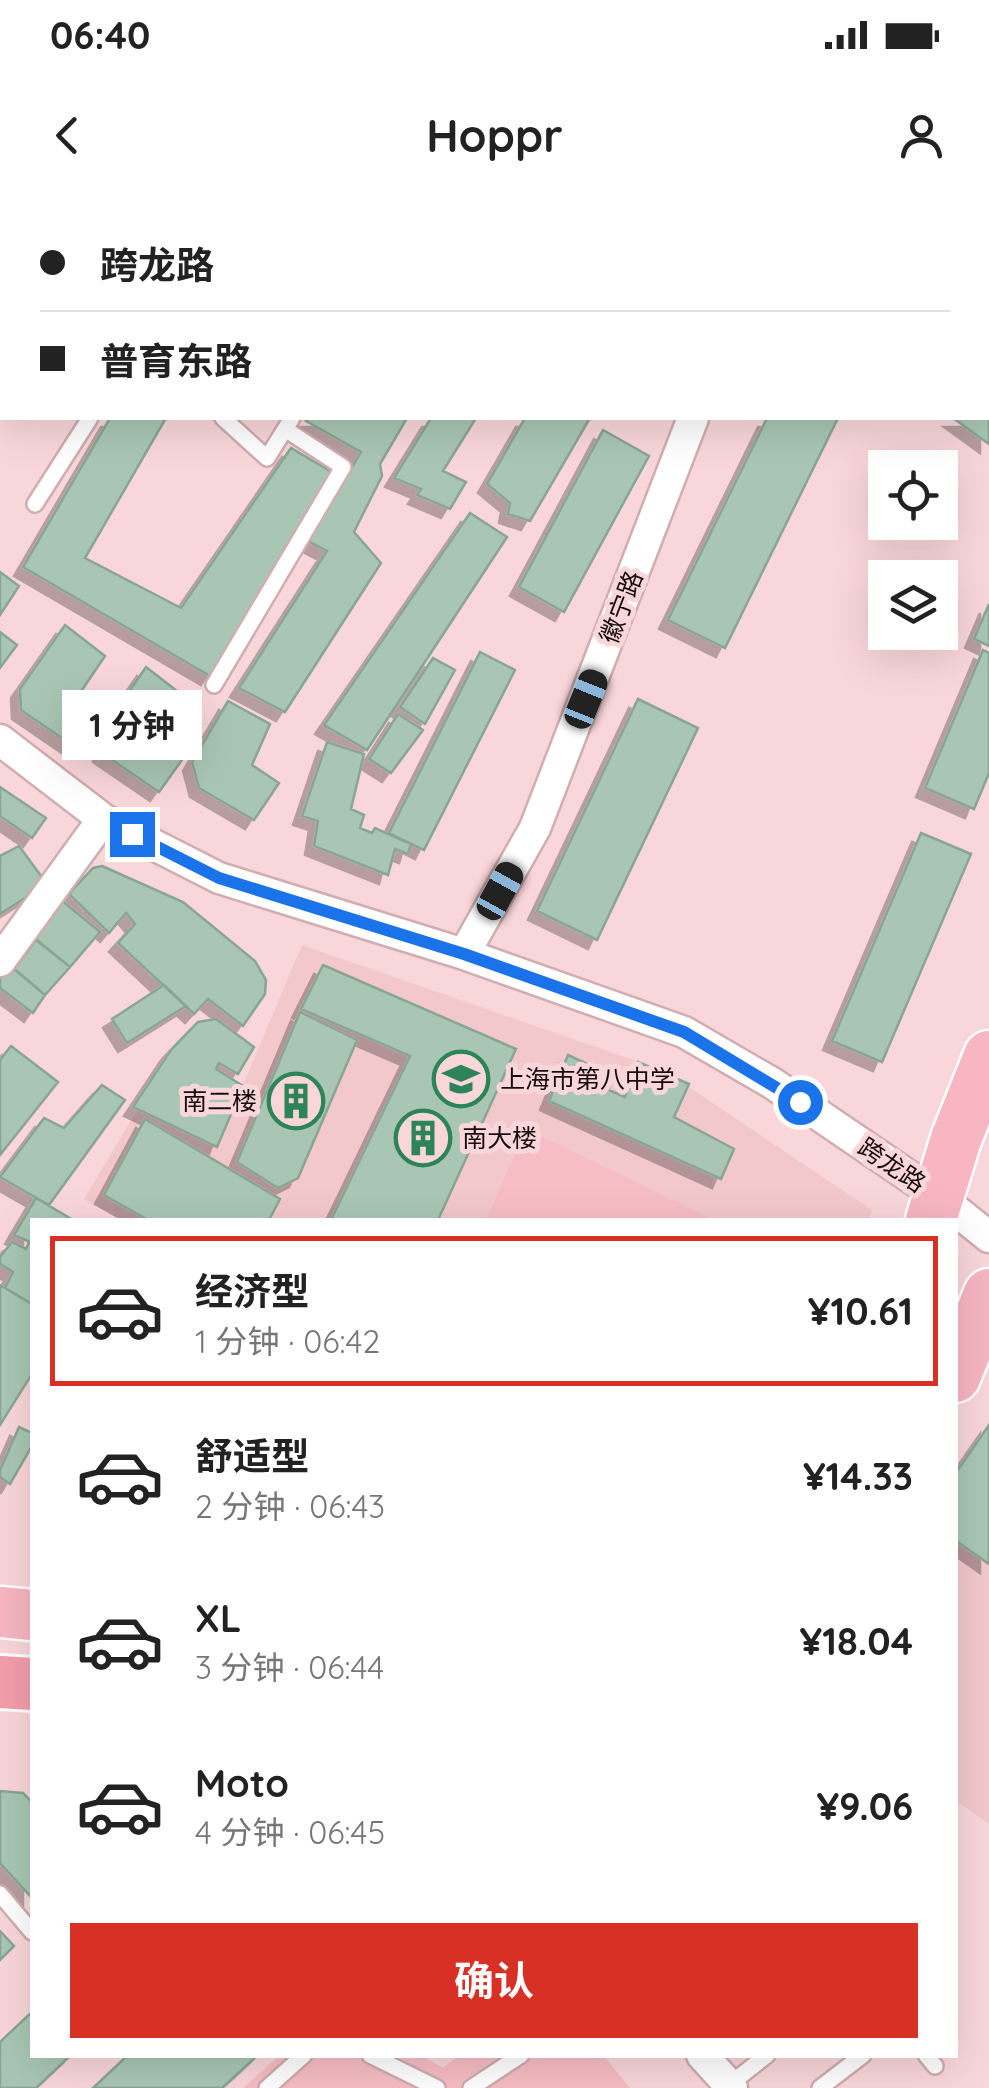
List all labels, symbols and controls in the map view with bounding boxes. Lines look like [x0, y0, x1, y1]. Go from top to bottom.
text: 06:40 [50, 11, 150, 59]
text: Hoppr [426, 107, 563, 163]
icon: back [40, 108, 95, 163]
icon: person [894, 108, 949, 163]
text: 跨龙路 [100, 241, 214, 289]
text: 普育东路 [100, 337, 252, 385]
map controls [868, 450, 958, 650]
button: locate [868, 450, 958, 540]
button: layers [868, 560, 958, 650]
street label: 徽宁路 [593, 566, 648, 647]
car [561, 666, 611, 732]
callout: 1 分钟 [62, 689, 202, 759]
text: 1 分钟 [89, 705, 175, 745]
route end [110, 812, 155, 857]
car [472, 857, 528, 925]
school or university icon: 上海市第八中学 [431, 1049, 491, 1109]
place label: 上海市第八中学 [500, 1063, 675, 1094]
building icon: 南二楼 [266, 1071, 326, 1131]
route start [778, 1080, 823, 1125]
place label: 南二楼 [182, 1085, 257, 1116]
building icon: 南大楼 [393, 1108, 453, 1168]
place label: 南大楼 [462, 1122, 537, 1153]
street label: 跨龙路 [853, 1131, 932, 1198]
icon: car [75, 1266, 165, 1356]
text: 经济型 [195, 1267, 309, 1315]
text: ¥10.61 [808, 1287, 913, 1335]
text: 1 分钟 · 06:42 [195, 1321, 380, 1361]
icon: car [75, 1431, 165, 1521]
text: 舒适型 [195, 1432, 309, 1480]
text: ¥14.33 [803, 1452, 913, 1500]
text: 2 分钟 · 06:43 [195, 1486, 385, 1526]
text: XL [195, 1594, 241, 1642]
icon: car [75, 1596, 165, 1686]
text: ¥18.04 [800, 1617, 913, 1665]
text: 3 分钟 · 06:44 [195, 1647, 384, 1687]
text: Moto [195, 1759, 289, 1807]
icon: car [75, 1761, 165, 1851]
text: ¥9.06 [816, 1782, 913, 1830]
text: 4 分钟 · 06:45 [195, 1812, 385, 1852]
button: 确认 [70, 1923, 918, 2038]

